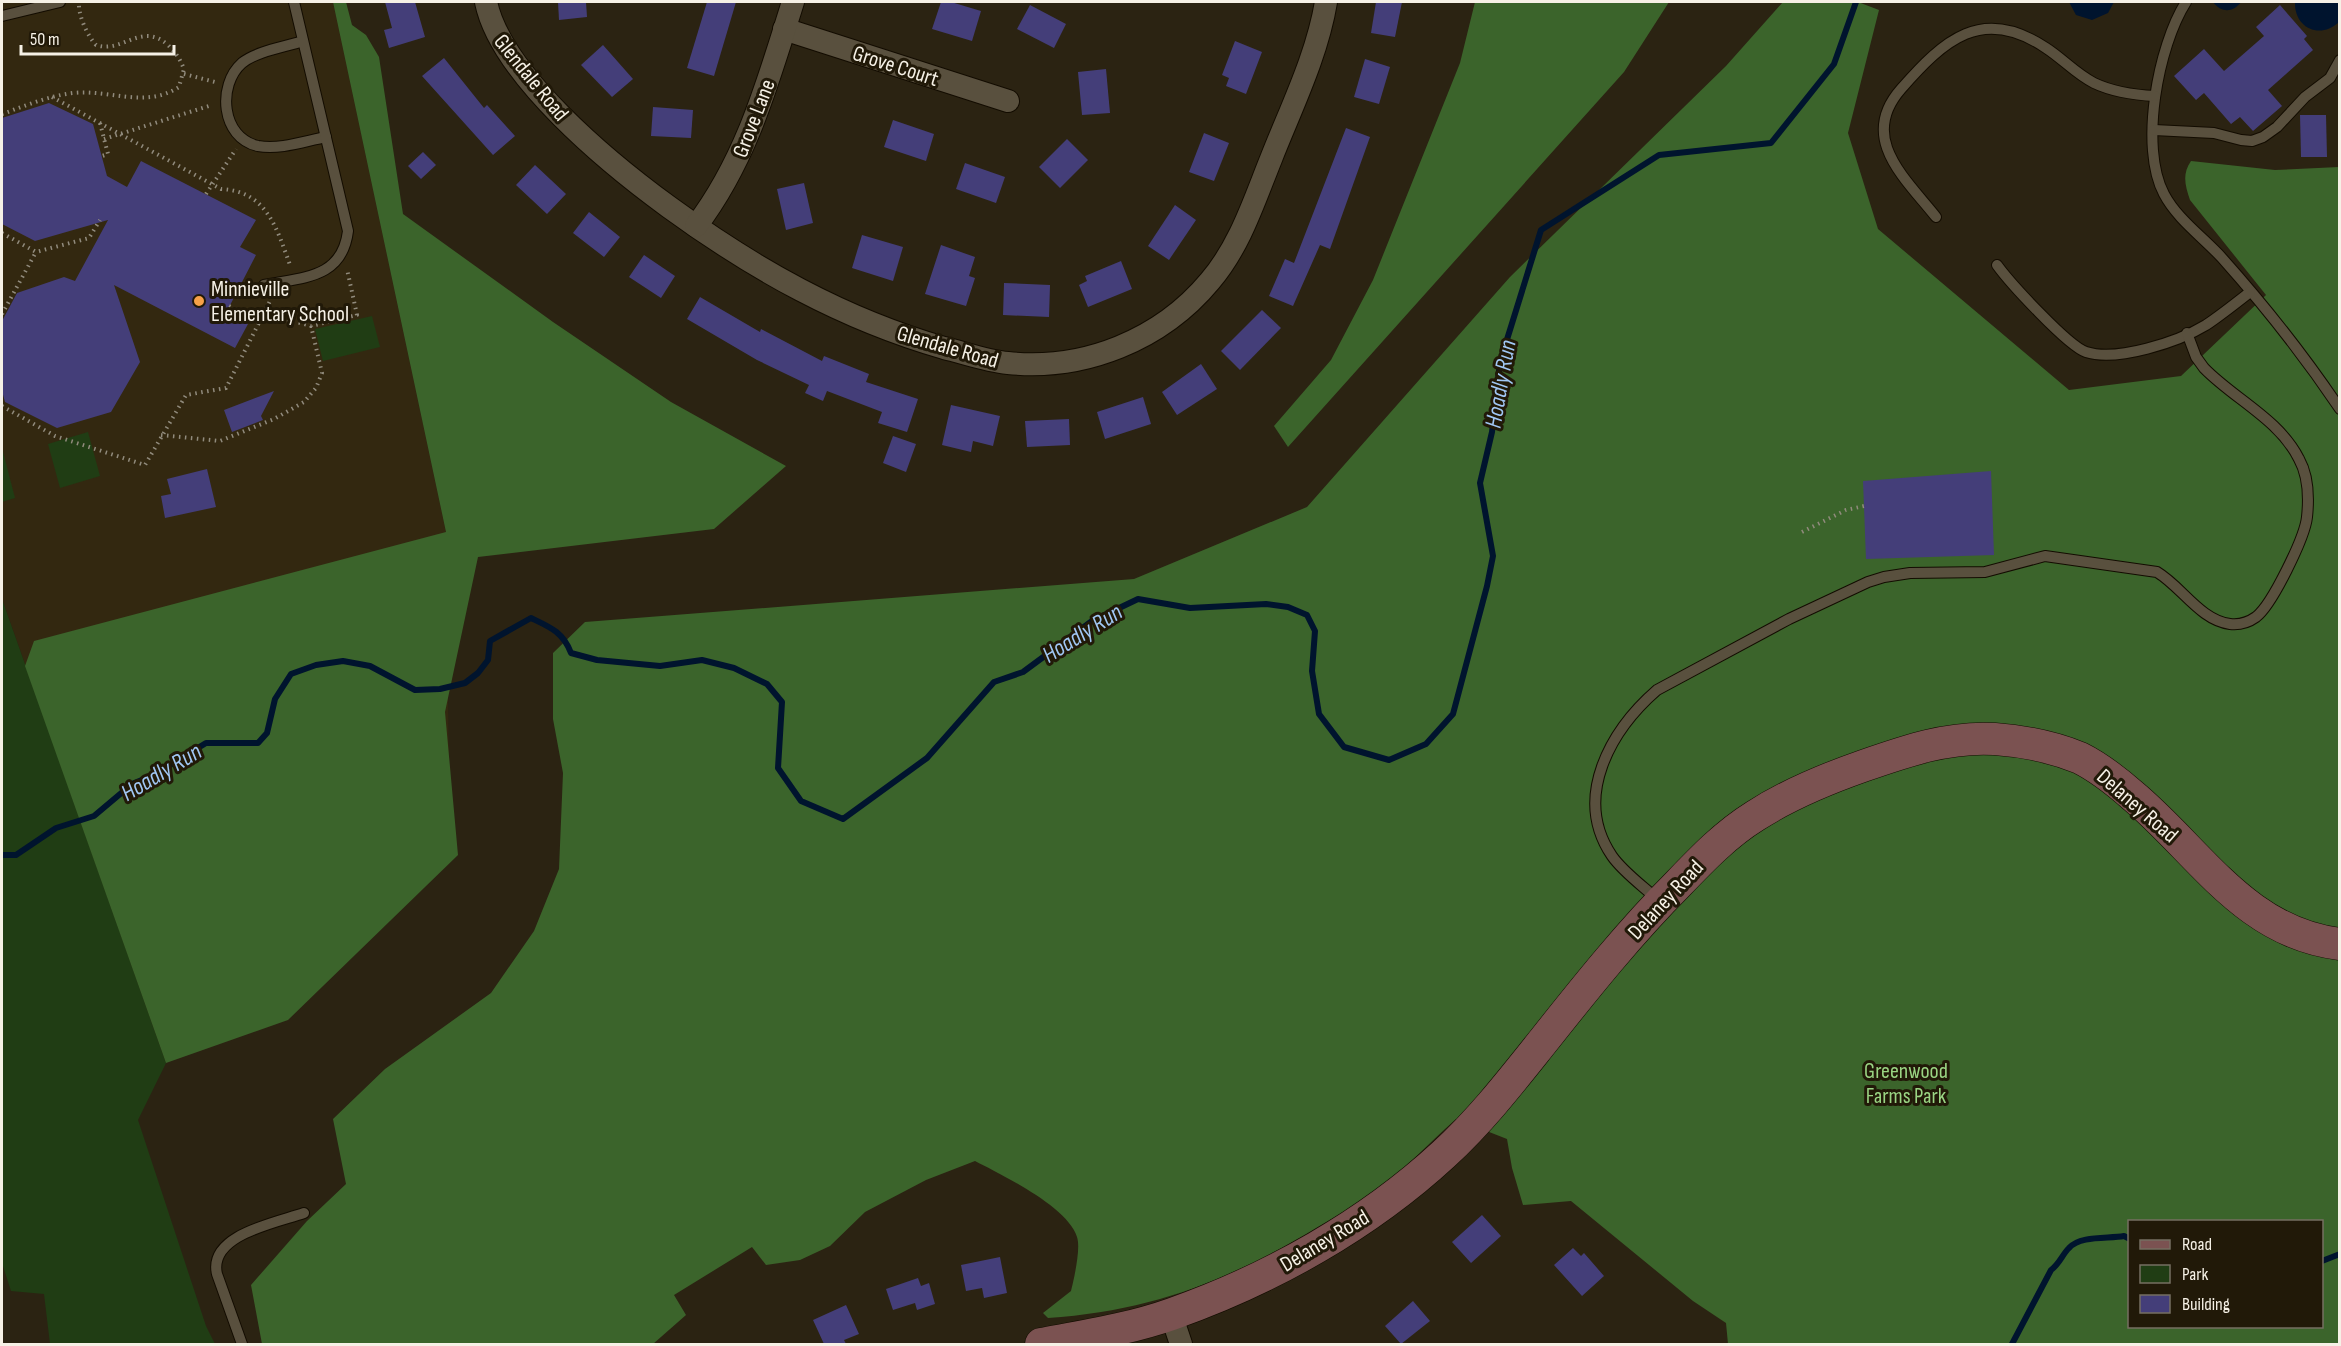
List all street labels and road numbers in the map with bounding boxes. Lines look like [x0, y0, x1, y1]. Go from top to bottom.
street label: Glendale Road [488, 29, 574, 127]
street label: Grove Court [849, 40, 942, 93]
street label: Grove Lane [727, 76, 782, 161]
street label: Glendale Road [894, 320, 1001, 375]
street label: Delaney Road [2091, 763, 2183, 849]
street label: Delaney Road [1622, 855, 1710, 945]
street label: Delaney Road [1275, 1204, 1374, 1278]

